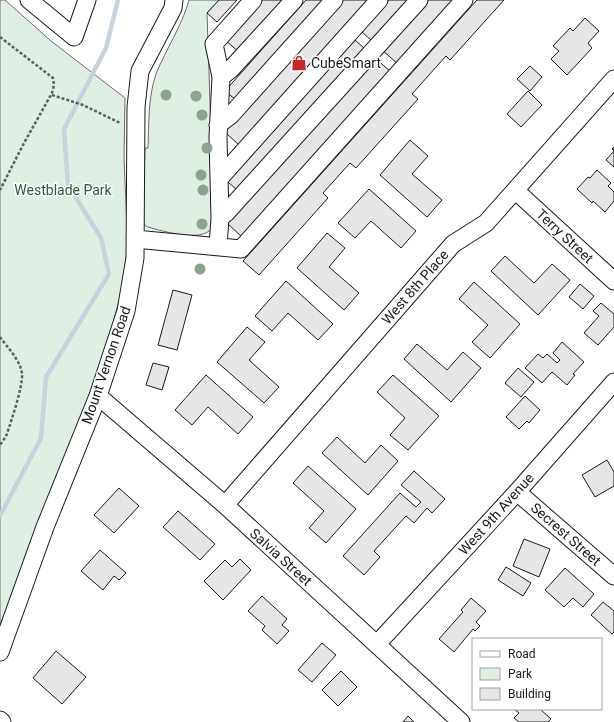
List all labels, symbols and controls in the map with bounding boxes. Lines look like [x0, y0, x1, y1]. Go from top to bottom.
shop icon: CubeSmart [290, 54, 308, 72]
place label: CubeSmart [311, 55, 381, 71]
park label: Westblade Park [14, 182, 113, 198]
street label: Terry Street [533, 206, 597, 267]
street label: West 8th Place [378, 247, 452, 327]
street label: Mount Vernon Road [78, 304, 134, 426]
street label: West 9th Avenue [455, 470, 537, 558]
street label: Secrest Street [528, 499, 605, 569]
street label: Salvia Street [247, 525, 315, 589]
legend [472, 638, 602, 710]
text: Road [508, 647, 536, 661]
text: Park [508, 667, 533, 681]
text: Building [508, 687, 551, 701]

